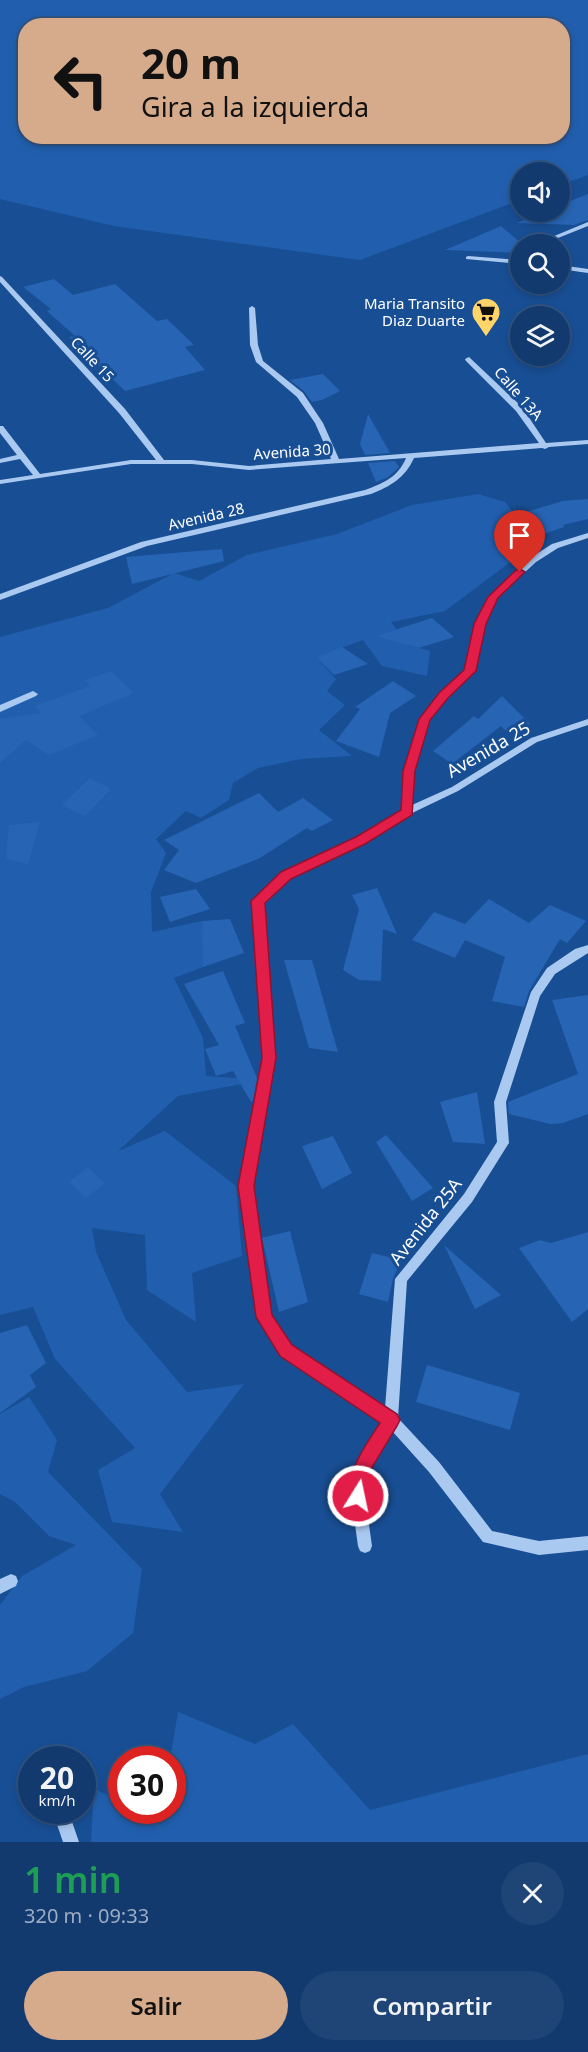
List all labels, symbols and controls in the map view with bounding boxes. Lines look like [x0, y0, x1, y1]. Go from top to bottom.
text: 20 m [141, 34, 241, 91]
icon: left [42, 42, 120, 120]
text: Gira a la izquierda [141, 88, 369, 125]
map controls [510, 162, 570, 366]
button: sound [510, 162, 570, 222]
button: search [510, 234, 570, 294]
place label: Maria Transito Diaz Duarte [364, 293, 465, 330]
supermarket icon: Maria Transito Diaz Duarte [470, 296, 502, 338]
button: layers [510, 306, 570, 366]
street label: Calle 15 [67, 332, 119, 386]
street label: Calle 13A [490, 362, 548, 424]
street label: Avenida 30 [253, 438, 331, 464]
street label: Avenida 28 [166, 498, 246, 534]
pin [494, 510, 545, 572]
icon: arrive [503, 519, 536, 552]
street label: Avenida 25 [442, 715, 534, 783]
street label: Avenida 25A [383, 1172, 467, 1270]
position arrow [326, 1464, 390, 1528]
speed limit sign: 30 [108, 1746, 186, 1824]
text: 20 [40, 1757, 74, 1798]
text: km/h [39, 1790, 75, 1810]
text: 1 min [24, 1855, 122, 1904]
button: close [501, 1862, 564, 1925]
text: 320 m · 09:33 [24, 1902, 149, 1929]
button: Salir [24, 1971, 288, 2040]
button: Compartir [300, 1971, 564, 2040]

